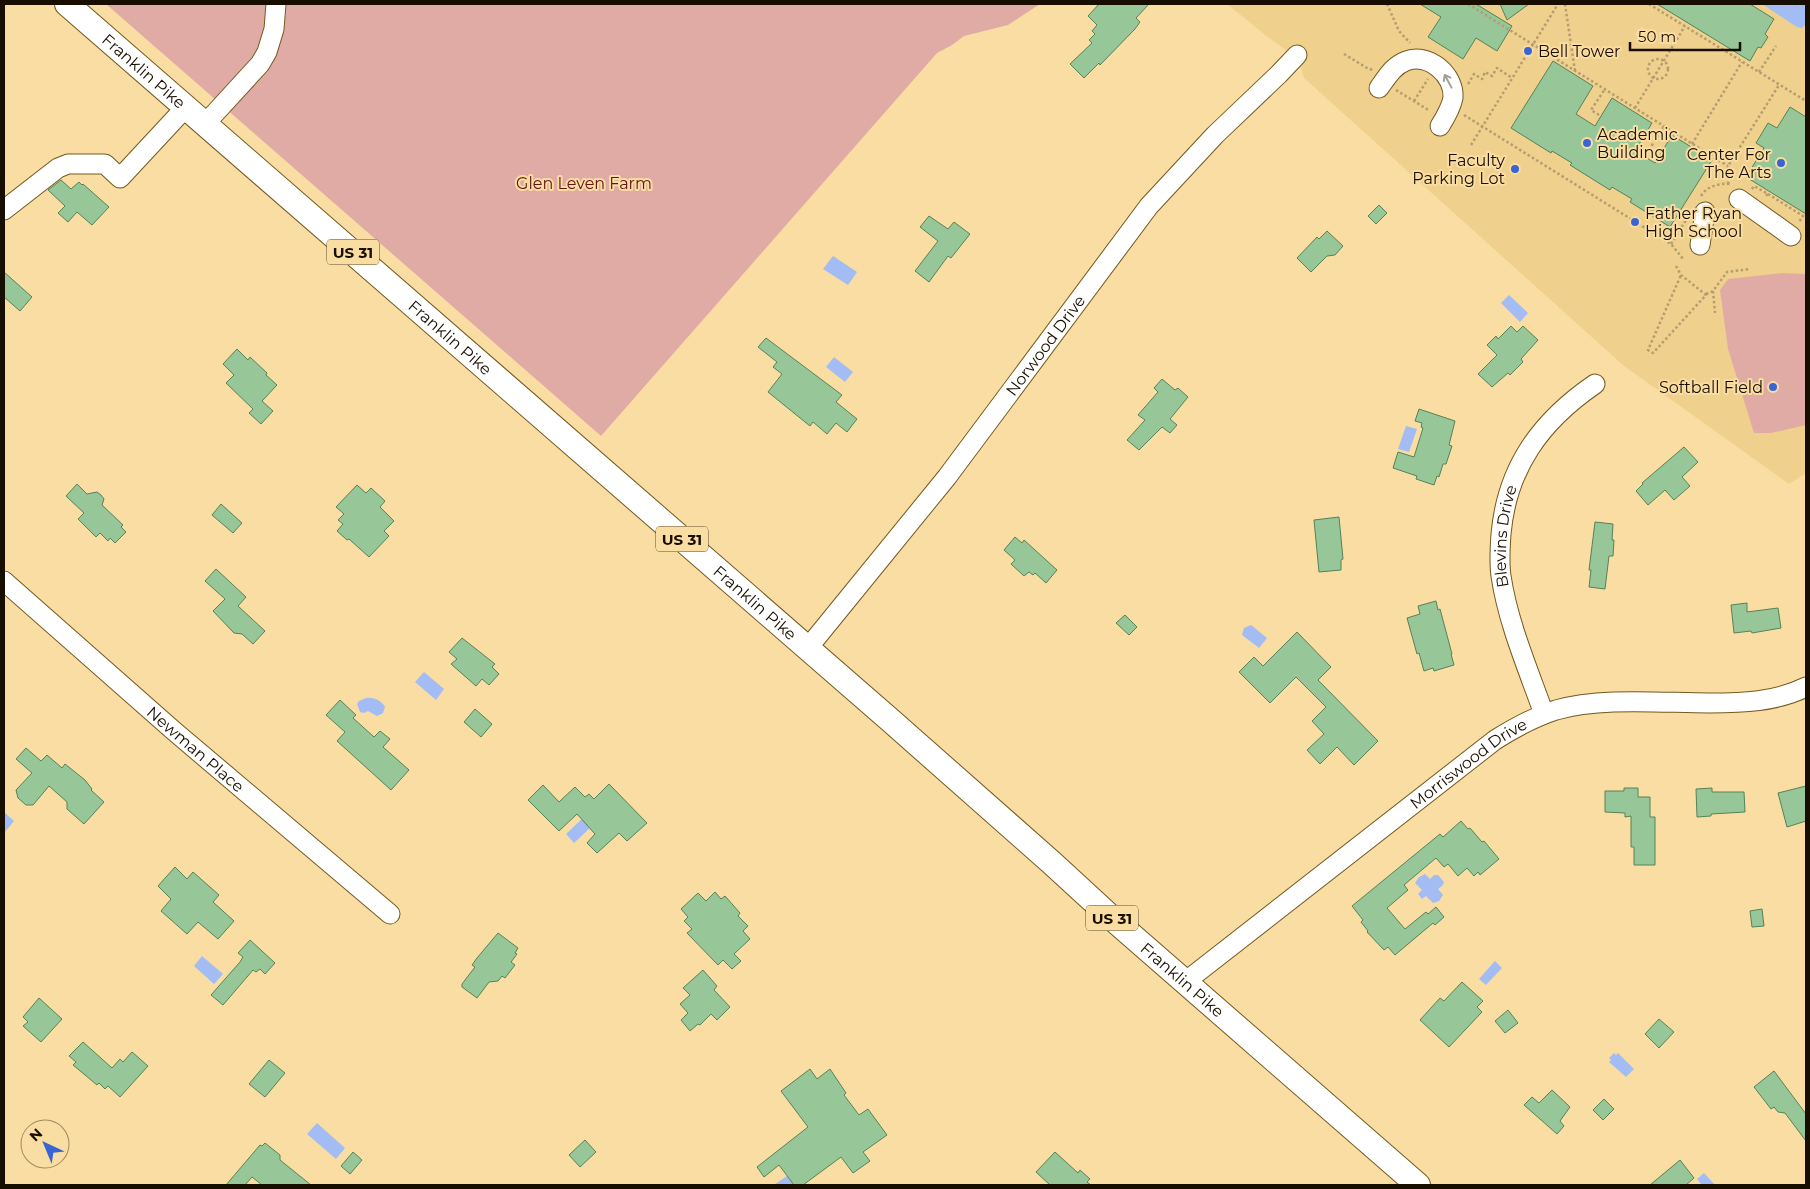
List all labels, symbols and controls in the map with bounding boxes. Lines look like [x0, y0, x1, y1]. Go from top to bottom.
scale bar [1630, 20, 1740, 52]
text: 50 m [1638, 27, 1676, 46]
street label: Franklin Pike [99, 30, 189, 112]
place label: Bell Tower [1538, 42, 1621, 61]
marker: Bell Tower [1522, 45, 1534, 57]
one-way arrow [1443, 74, 1453, 89]
place label: Academic Building [1597, 125, 1678, 162]
marker: Academic Building [1581, 137, 1593, 149]
place label: Center For The Arts [1687, 145, 1771, 182]
place label: Faculty Parking Lot [1412, 151, 1505, 188]
marker: Center For The Arts [1775, 157, 1787, 169]
marker: Faculty Parking Lot [1509, 163, 1521, 175]
park label: Glen Leven Farm [516, 174, 652, 193]
place label: Father Ryan High School [1645, 204, 1742, 241]
marker: Father Ryan High School [1629, 216, 1641, 228]
road number: US 31 [327, 240, 379, 264]
street label: Norwood Drive [1001, 291, 1089, 399]
street label: Franklin Pike [405, 296, 496, 379]
place label: Softball Field [1659, 378, 1763, 397]
marker: Softball Field [1767, 381, 1779, 393]
street label: Blevins Drive [1490, 482, 1520, 589]
road number: US 31 [656, 526, 708, 552]
street label: Franklin Pike [710, 561, 801, 644]
street label: Newman Place [143, 702, 248, 796]
street label: Morriswood Drive [1406, 714, 1530, 813]
road number: US 31 [1086, 906, 1138, 930]
street label: Franklin Pike [1137, 938, 1228, 1021]
north arrow [20, 1119, 70, 1169]
text: N [26, 1124, 46, 1145]

